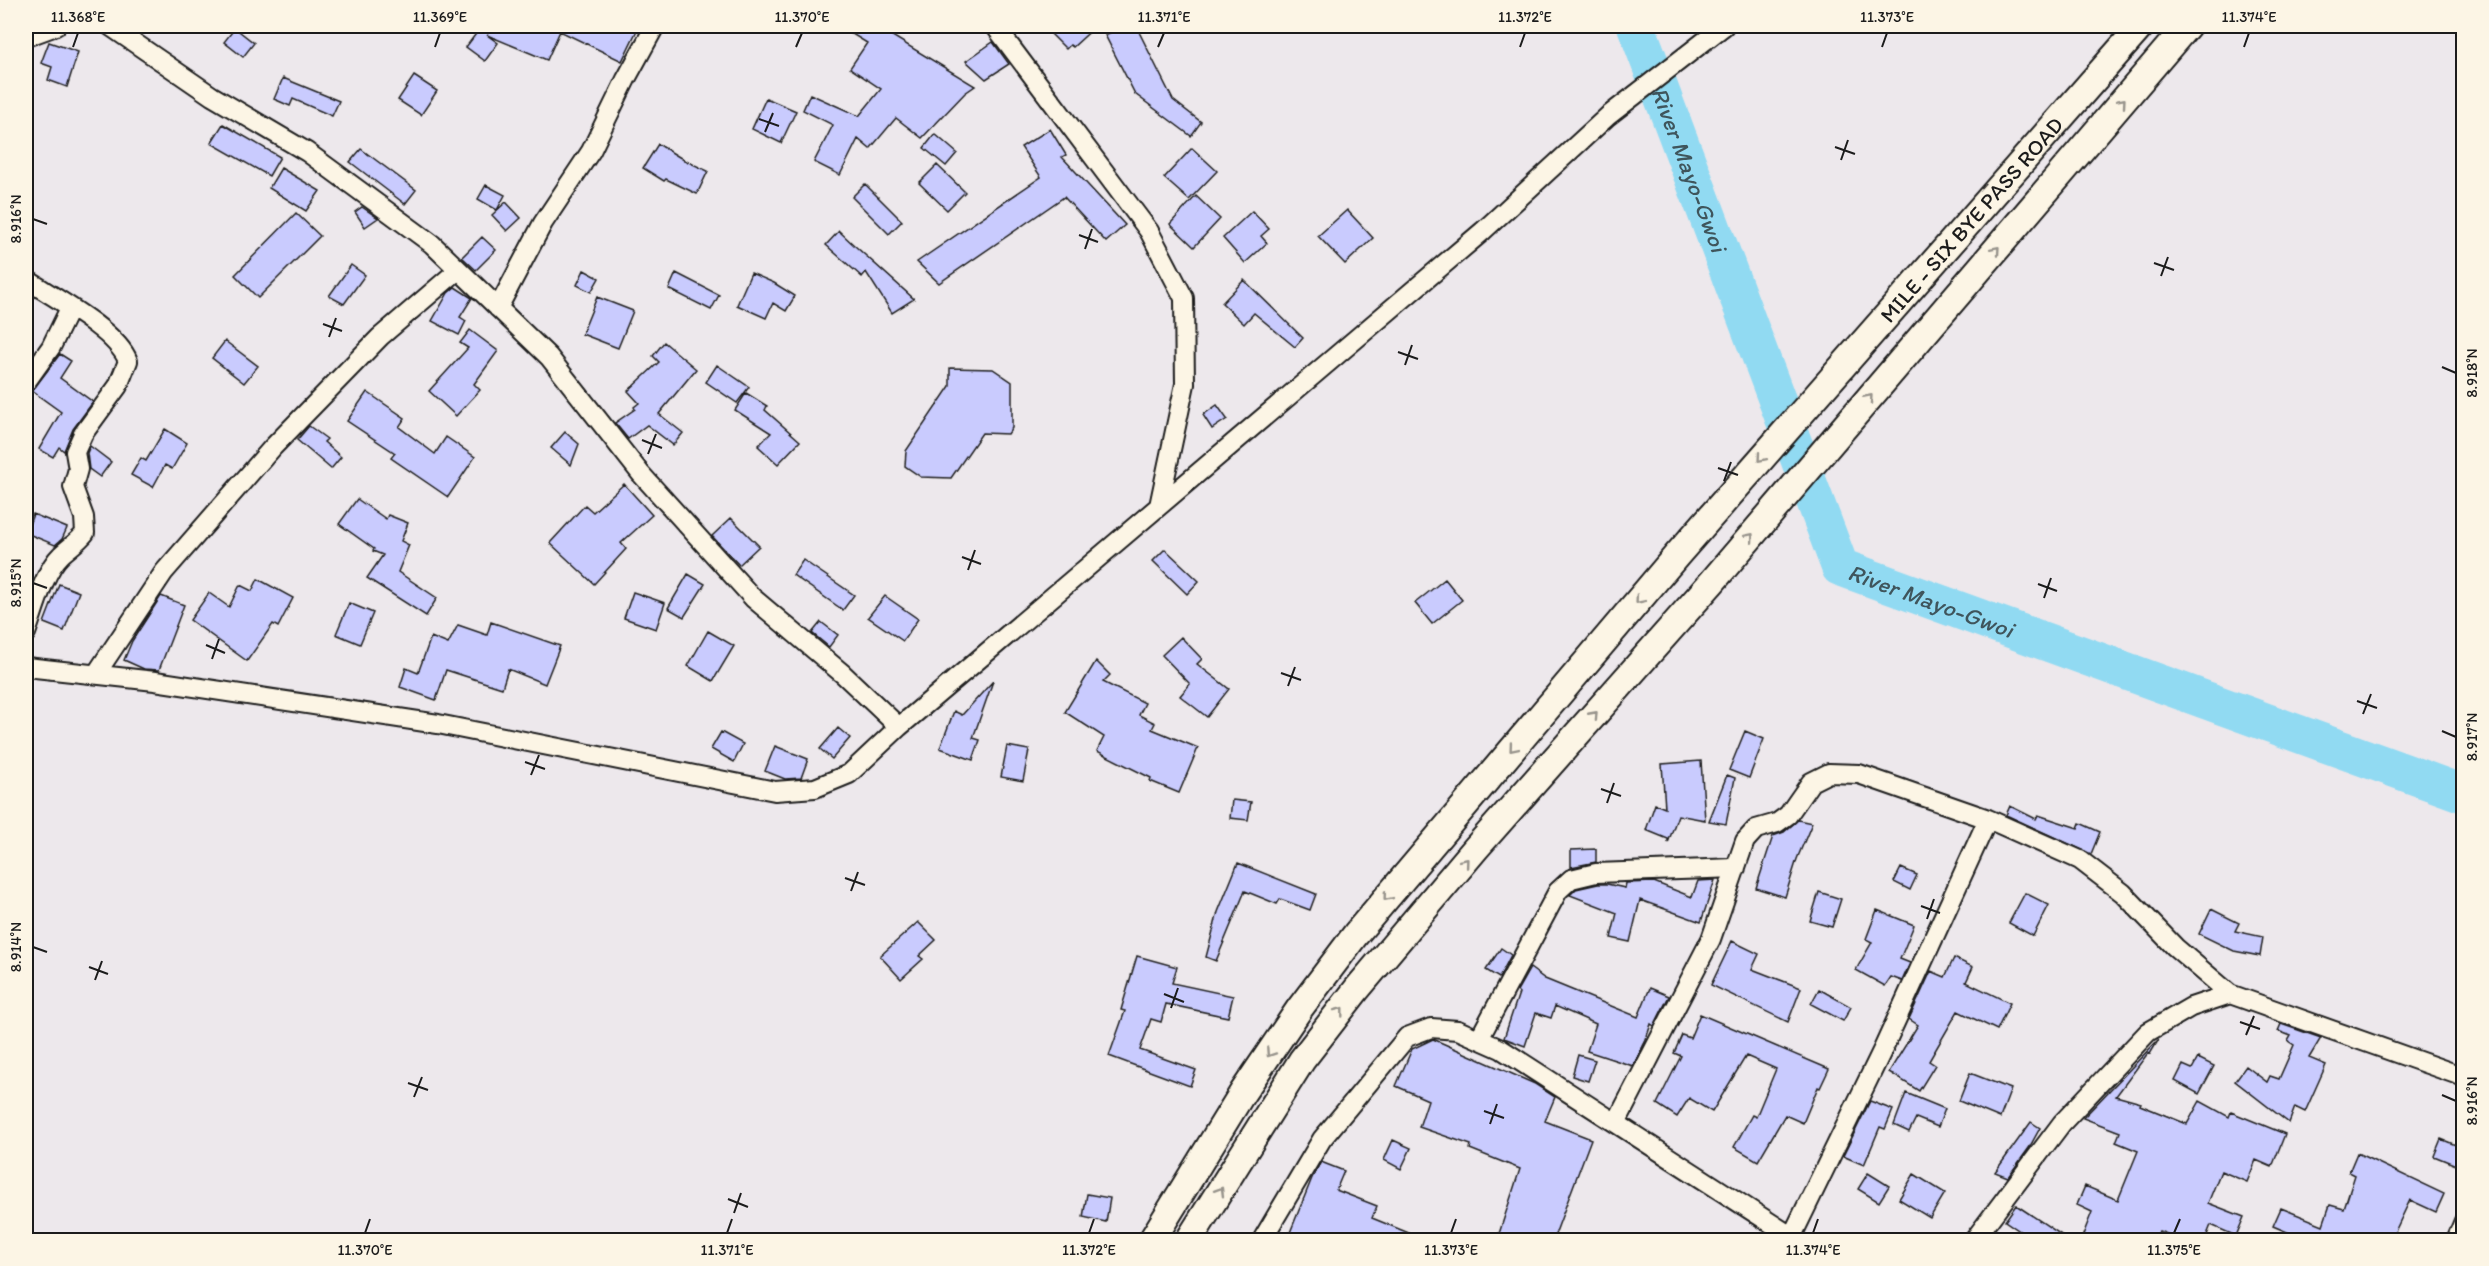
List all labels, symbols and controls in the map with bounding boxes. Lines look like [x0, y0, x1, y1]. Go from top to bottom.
text: 11.368°E [51, 8, 105, 26]
text: 11.369°E [413, 8, 467, 26]
text: 11.370°E [774, 8, 830, 26]
text: 11.371°E [1138, 8, 1190, 26]
text: 11.372°E [1498, 8, 1552, 26]
text: 11.373°E [1860, 8, 1914, 26]
text: 11.374°E [2222, 8, 2276, 26]
water label: River Mayo-Gwoi [1646, 83, 1735, 258]
one-way arrow [2115, 98, 2126, 109]
street label: MILE - SIX BYE PASS ROAD [1874, 111, 2069, 328]
text: 8.916°N [7, 194, 25, 244]
one-way arrow [1988, 246, 1999, 257]
text: 8.918°N [2463, 348, 2481, 398]
one-way arrow [1862, 394, 1873, 405]
one-way arrow [1757, 451, 1768, 462]
one-way arrow [1743, 533, 1754, 544]
water label: River Mayo-Gwoi [1844, 557, 2020, 644]
text: 8.915°N [7, 558, 25, 608]
one-way arrow [1636, 593, 1647, 604]
one-way arrow [1587, 712, 1598, 722]
text: 8.917°N [2463, 713, 2481, 761]
one-way arrow [1509, 741, 1520, 752]
one-way arrow [1457, 858, 1468, 869]
one-way arrow [1383, 890, 1394, 901]
text: 8.914°N [7, 922, 25, 972]
one-way arrow [1332, 1007, 1343, 1018]
one-way arrow [1266, 1046, 1277, 1057]
text: 8.916°N [2463, 1076, 2481, 1126]
one-way arrow [1212, 1187, 1224, 1197]
text: 11.370°E [337, 1241, 393, 1259]
text: 11.371°E [701, 1241, 753, 1259]
text: 11.372°E [1062, 1241, 1116, 1259]
text: 11.373°E [1424, 1241, 1478, 1259]
text: 11.374°E [1786, 1241, 1840, 1259]
text: 11.375°E [2147, 1241, 2201, 1259]

